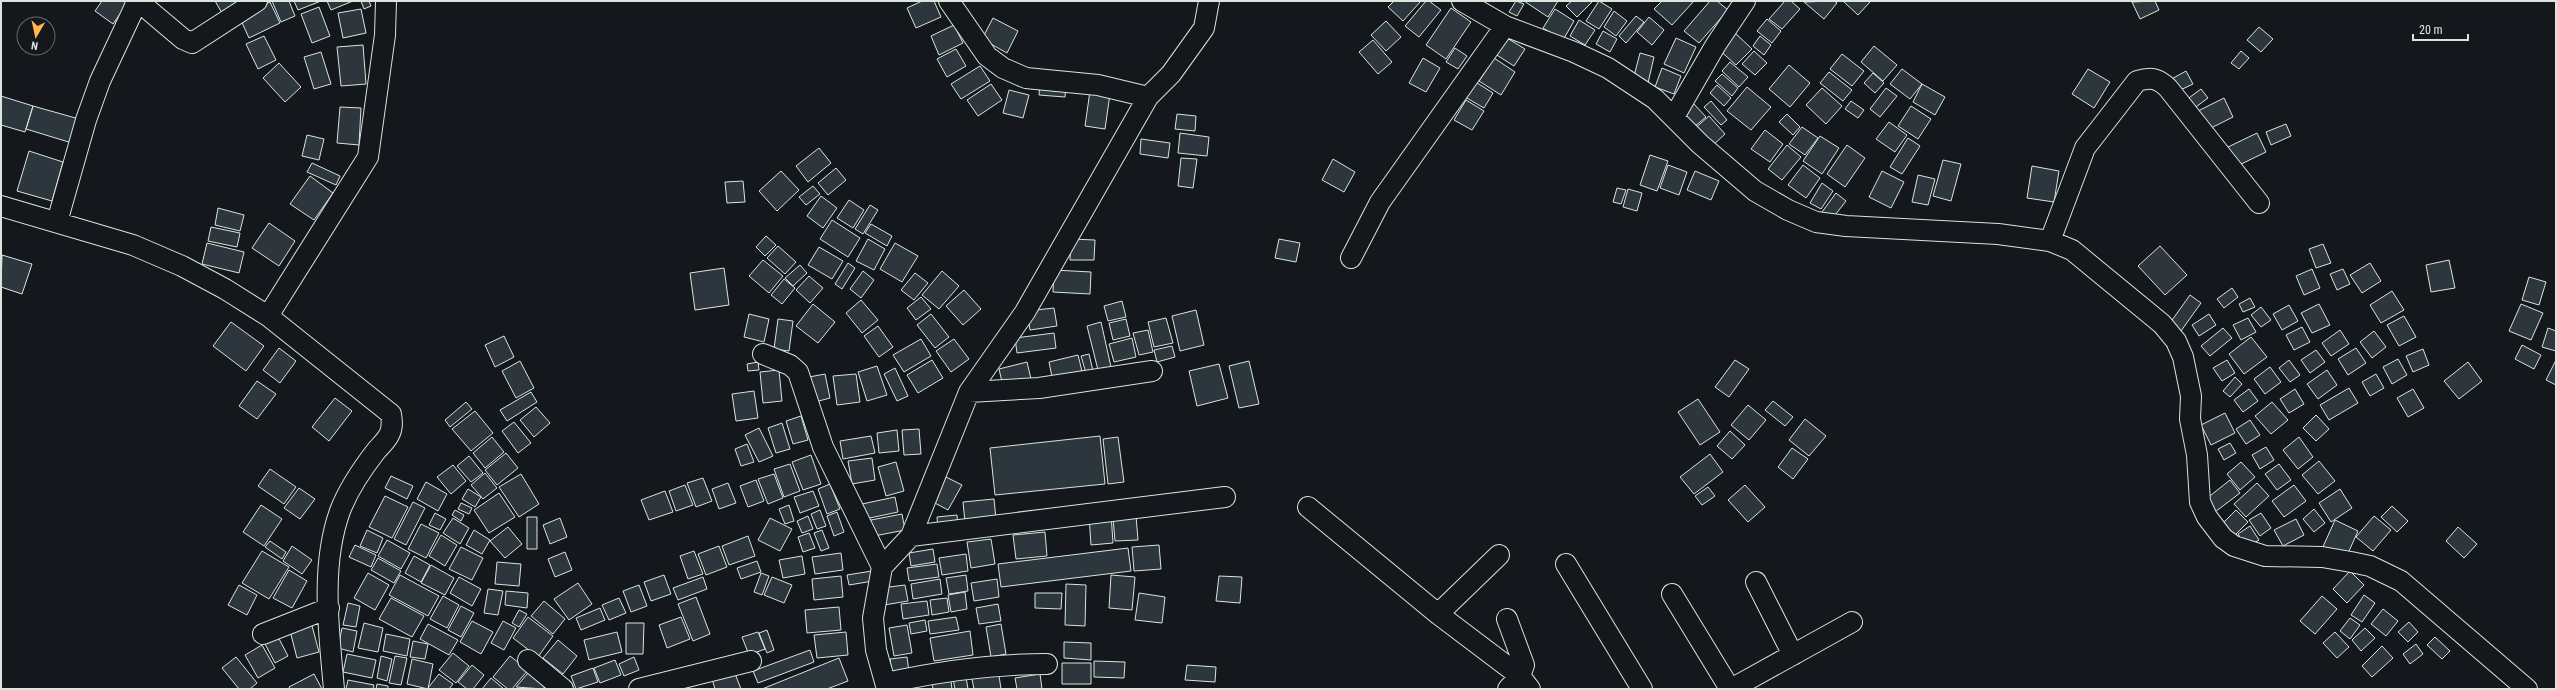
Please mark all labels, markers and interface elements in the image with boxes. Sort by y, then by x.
north arrow [16,16,56,56]
scale bar [2413,16,2468,42]
text: 20 m [2419,23,2443,37]
text: N [30,38,39,52]

